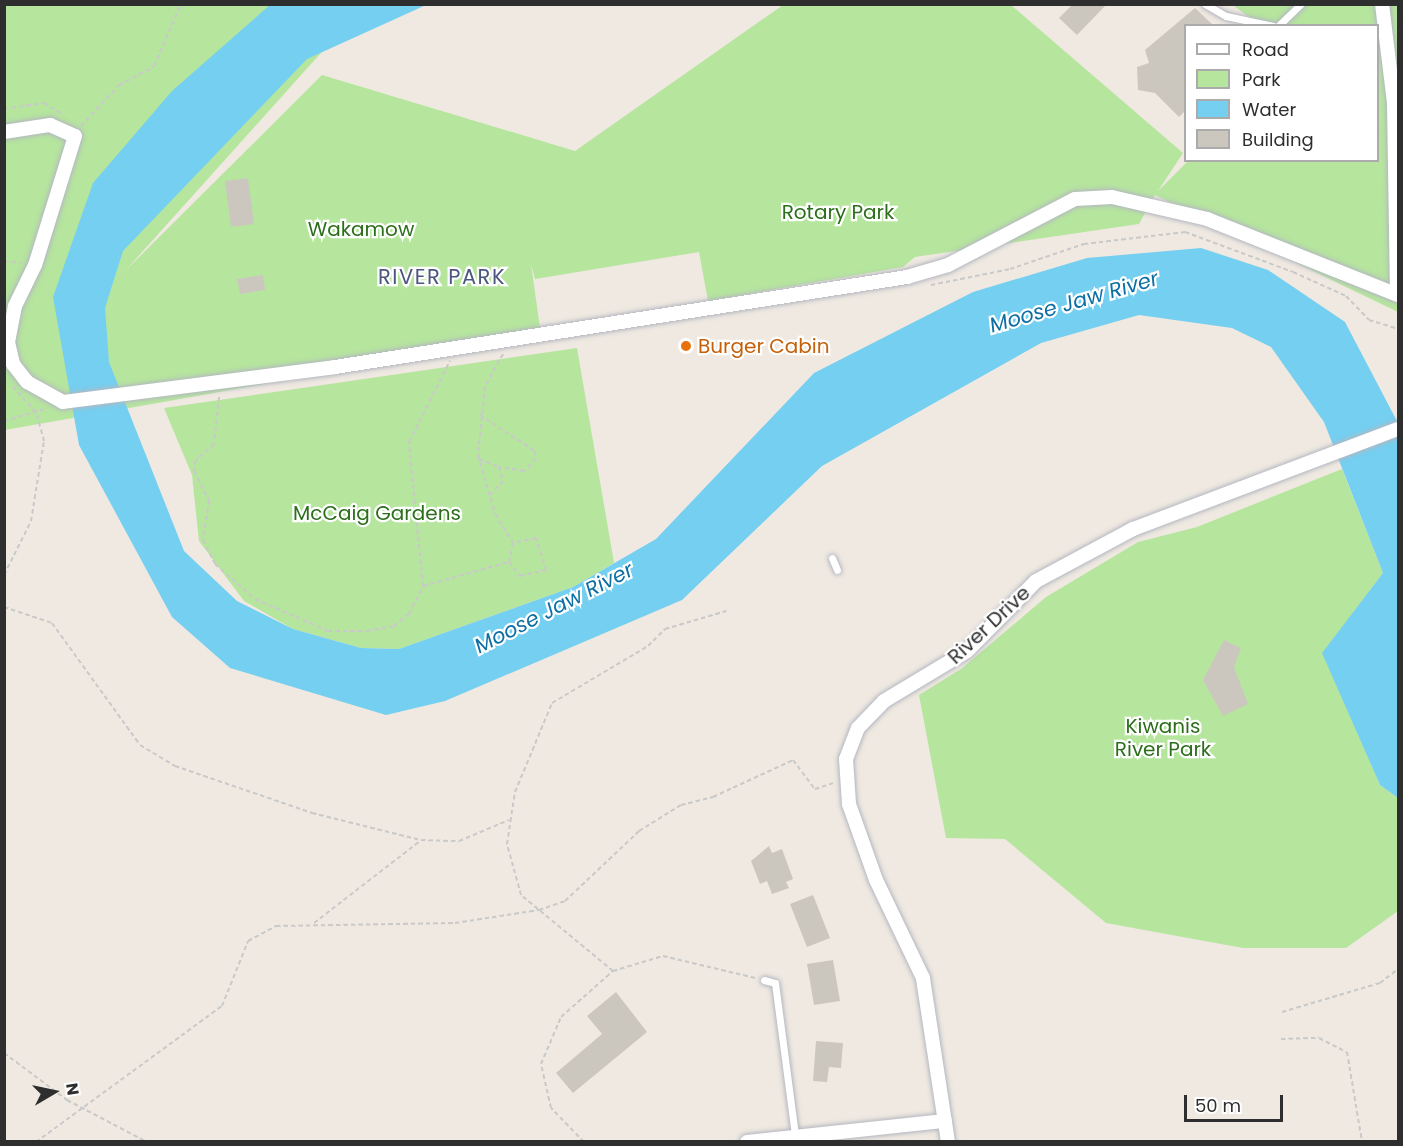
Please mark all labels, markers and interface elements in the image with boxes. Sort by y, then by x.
legend [1184,24,1379,162]
text: Road [1242,37,1289,62]
text: Park [1242,67,1281,92]
text: Water [1242,97,1296,122]
text: Building [1242,127,1314,152]
park label: Rotary Park [782,200,894,224]
park label: Wakamow [308,217,414,241]
district label: RIVER PARK [378,264,506,290]
water label: Moose Jaw River [987,266,1161,338]
place label: Burger Cabin [698,334,829,358]
marker: Burger Cabin [679,339,693,353]
park label: McCaig Gardens [293,501,461,525]
water label: Moose Jaw River [471,557,637,659]
street label: River Drive [943,581,1035,669]
park label: Kiwanis River Park [1115,714,1211,761]
north arrow [24,1062,84,1122]
text: N [60,1081,85,1097]
scale bar [1187,1083,1286,1121]
text: 50 m [1195,1093,1241,1118]

